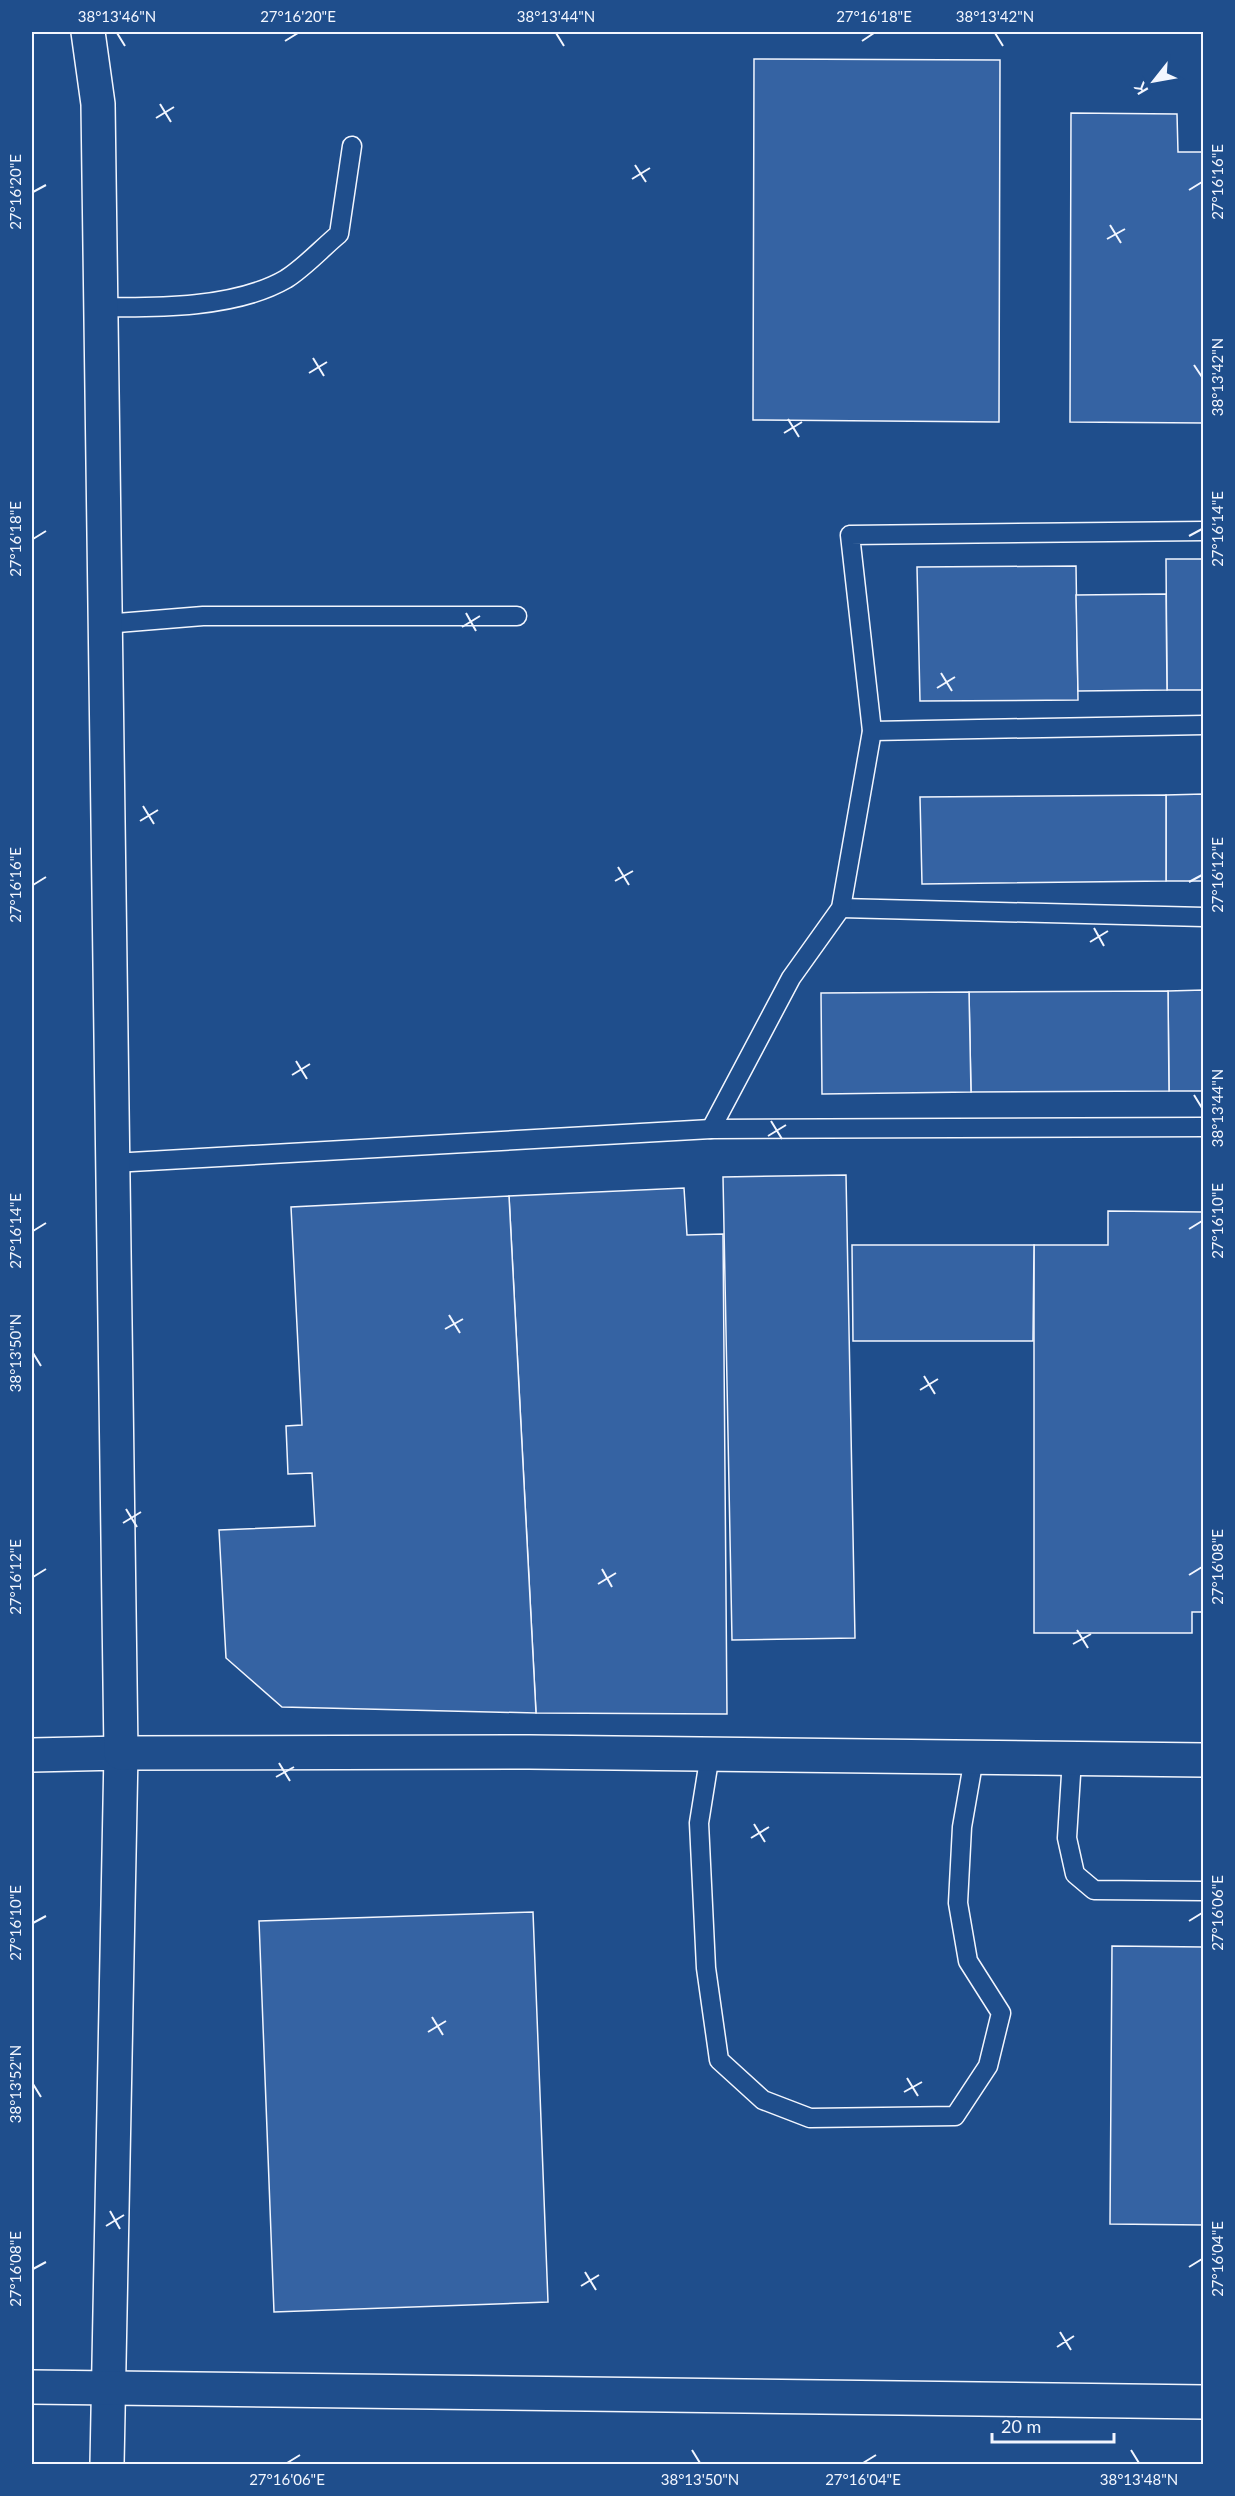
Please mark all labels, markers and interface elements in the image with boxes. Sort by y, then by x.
text: 38°13'46"N [78,7,156,25]
text: 27°16'20"E [260,7,336,25]
text: 38°13'44"N [517,7,595,25]
text: 27°16'18"E [836,7,912,25]
text: 38°13'42"N [956,7,1034,25]
north arrow [1124,51,1184,111]
text: K [1129,79,1152,99]
text: 27°16'16"E [1208,144,1226,220]
text: 27°16'20"E [6,154,24,230]
text: 38°13'42"N [1208,338,1226,416]
text: 27°16'14"E [1208,491,1226,567]
text: 27°16'18"E [6,501,24,577]
text: 27°16'12"E [1208,837,1226,913]
text: 27°16'16"E [6,847,24,923]
text: 38°13'44"N [1208,1069,1226,1147]
text: 27°16'10"E [1208,1183,1226,1259]
text: 27°16'14"E [6,1193,24,1269]
text: 38°13'50"N [6,1314,24,1392]
text: 27°16'08"E [1208,1529,1226,1605]
text: 27°16'12"E [6,1539,24,1615]
text: 27°16'06"E [1208,1875,1226,1951]
text: 27°16'10"E [6,1885,24,1961]
text: 38°13'52"N [6,2045,24,2123]
text: 27°16'04"E [1208,2221,1226,2297]
text: 27°16'08"E [6,2231,24,2307]
scale bar [992,2406,1114,2444]
text: 20 m [1001,2415,1041,2437]
text: 27°16'06"E [249,2470,325,2488]
text: 38°13'50"N [661,2470,739,2488]
text: 27°16'04"E [825,2470,901,2488]
text: 38°13'48"N [1100,2470,1178,2488]

